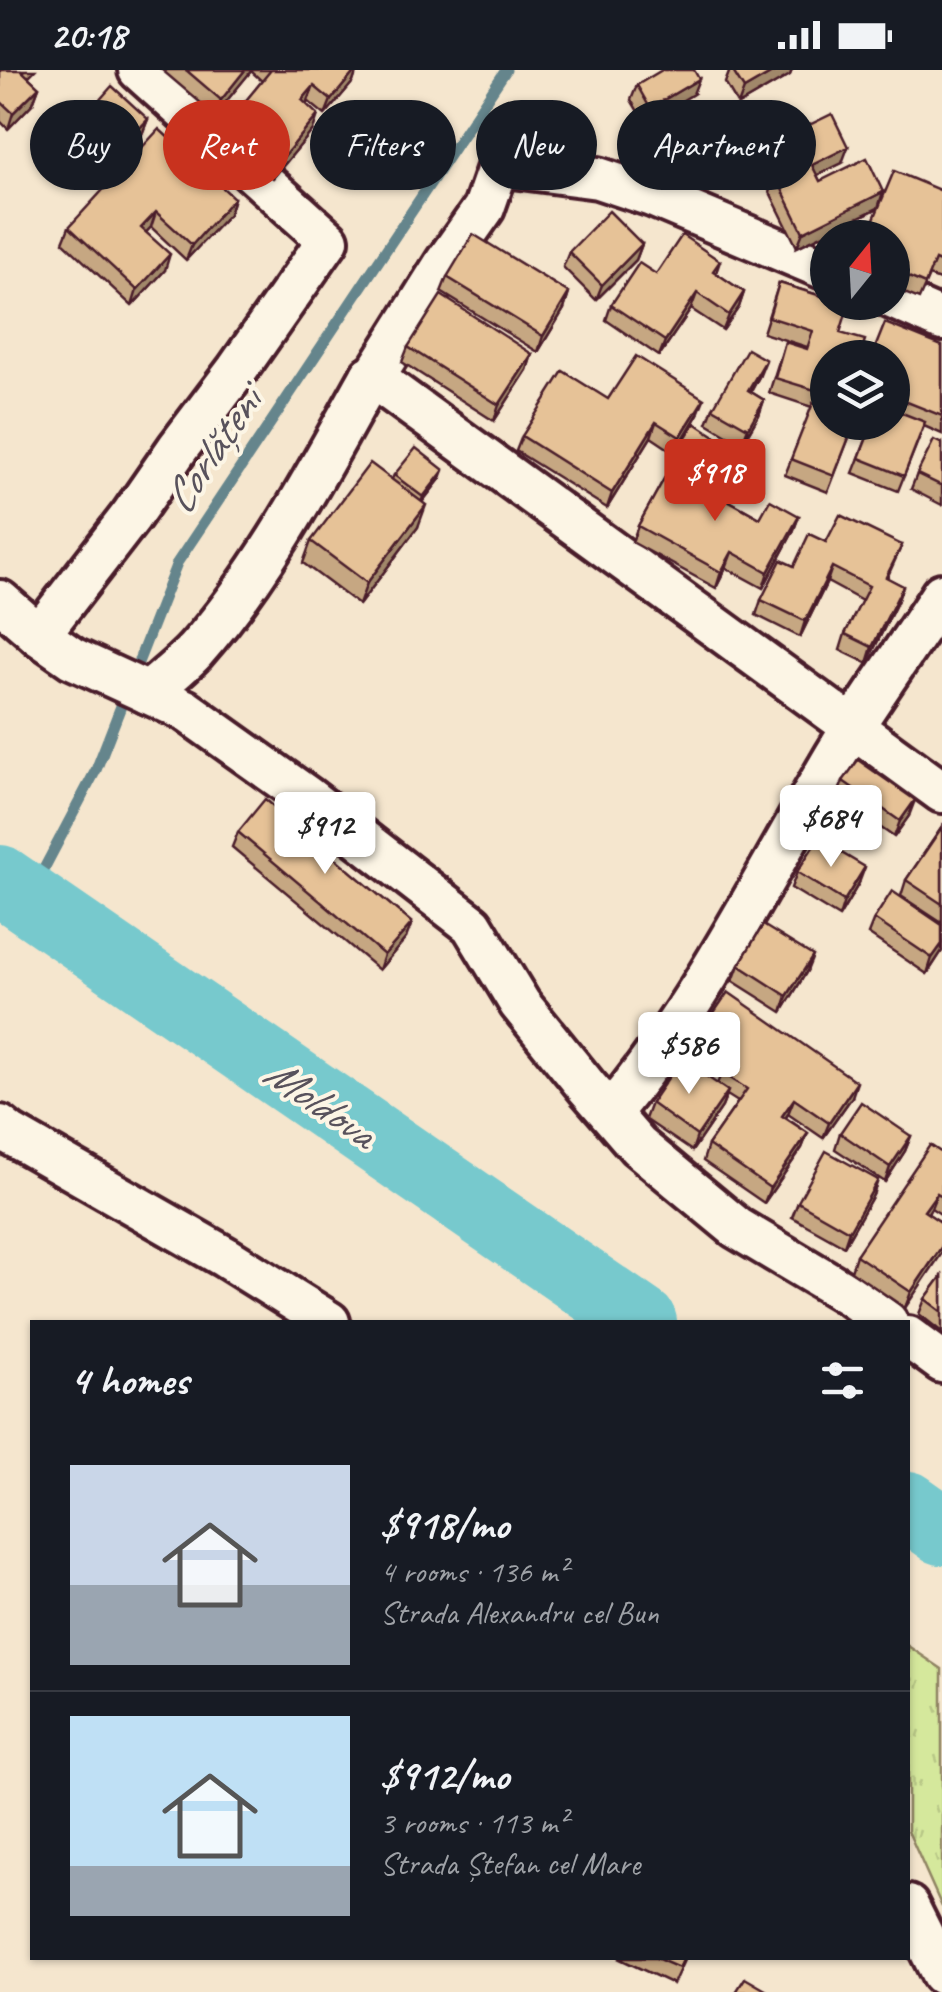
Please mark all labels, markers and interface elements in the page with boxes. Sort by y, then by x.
text: 20:18 [50,12,126,59]
chip: Buy [30,100,143,190]
chip: Rent [163,100,290,190]
chip: Filters [310,100,456,190]
chip: New [476,100,597,190]
chip: Apartment [617,100,816,190]
north arrow [810,220,910,320]
map controls [810,220,910,440]
button: layers [810,340,910,440]
water label: Corlățeni [150,369,281,524]
pin: $918 [656,439,774,524]
text: $918 [686,451,744,492]
pin: $684 [772,785,890,870]
pin: $912 [266,792,384,877]
text: $684 [802,797,860,838]
text: $912 [296,804,354,845]
pin: $586 [630,1012,748,1097]
text: $586 [660,1024,718,1065]
water label: Moldova [253,1044,391,1163]
icon: filters [815,1353,870,1408]
text: 4 homes [70,1354,189,1407]
text: $918/mo [380,1498,509,1551]
icon: home [150,1505,270,1625]
text: 4 rooms · 136 m² [380,1551,567,1592]
text: Strada Alexandru cel Bun [380,1592,659,1633]
text: $912/mo [380,1749,509,1802]
icon: home [150,1756,270,1876]
text: 3 rooms · 113 m² [380,1802,567,1843]
text: Strada Ștefan cel Mare [380,1843,640,1884]

